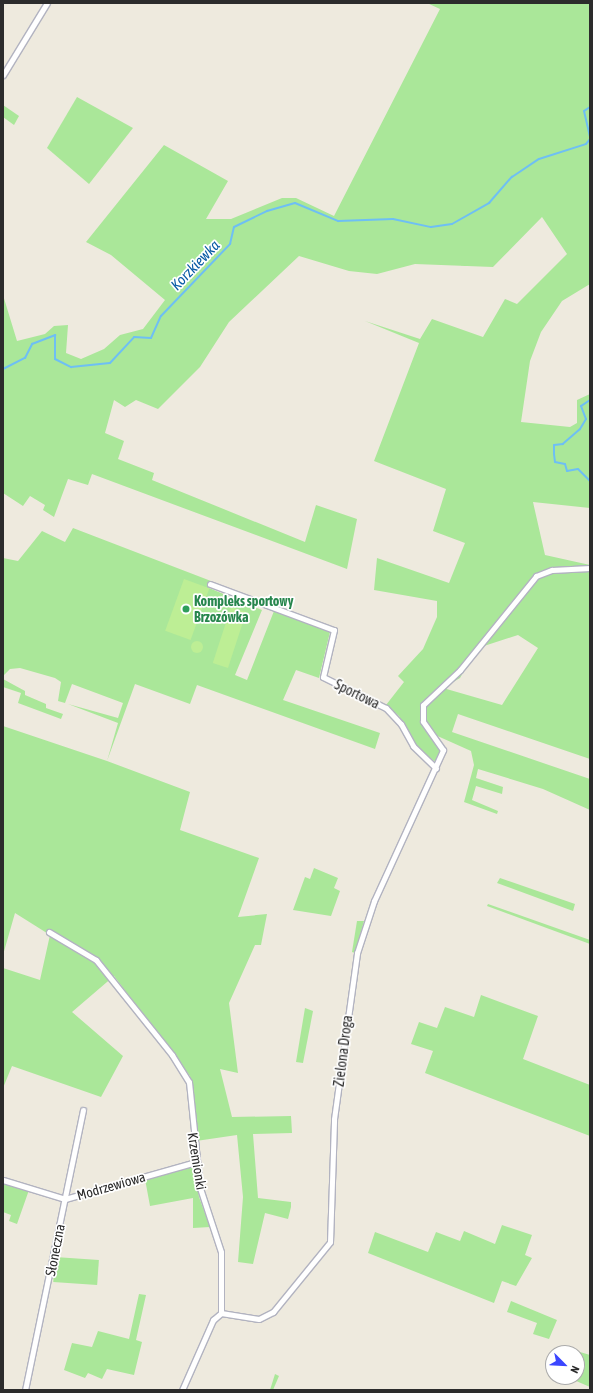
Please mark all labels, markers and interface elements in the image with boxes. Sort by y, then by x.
water label: Korzkiewka [167,236,223,294]
place label: Kompleks sportowy Brzozówka [194,593,293,626]
marker: Kompleks sportowy Brzozówka [181,604,191,614]
street label: Sportowa [332,676,382,712]
street label: Zielona Droga [330,1014,356,1088]
street label: Krzemionki [184,1131,210,1191]
street label: Modrzewiowa [75,1168,147,1204]
street label: Słoneczna [42,1223,68,1277]
north arrow [545,1345,585,1385]
text: N [568,1364,582,1375]

